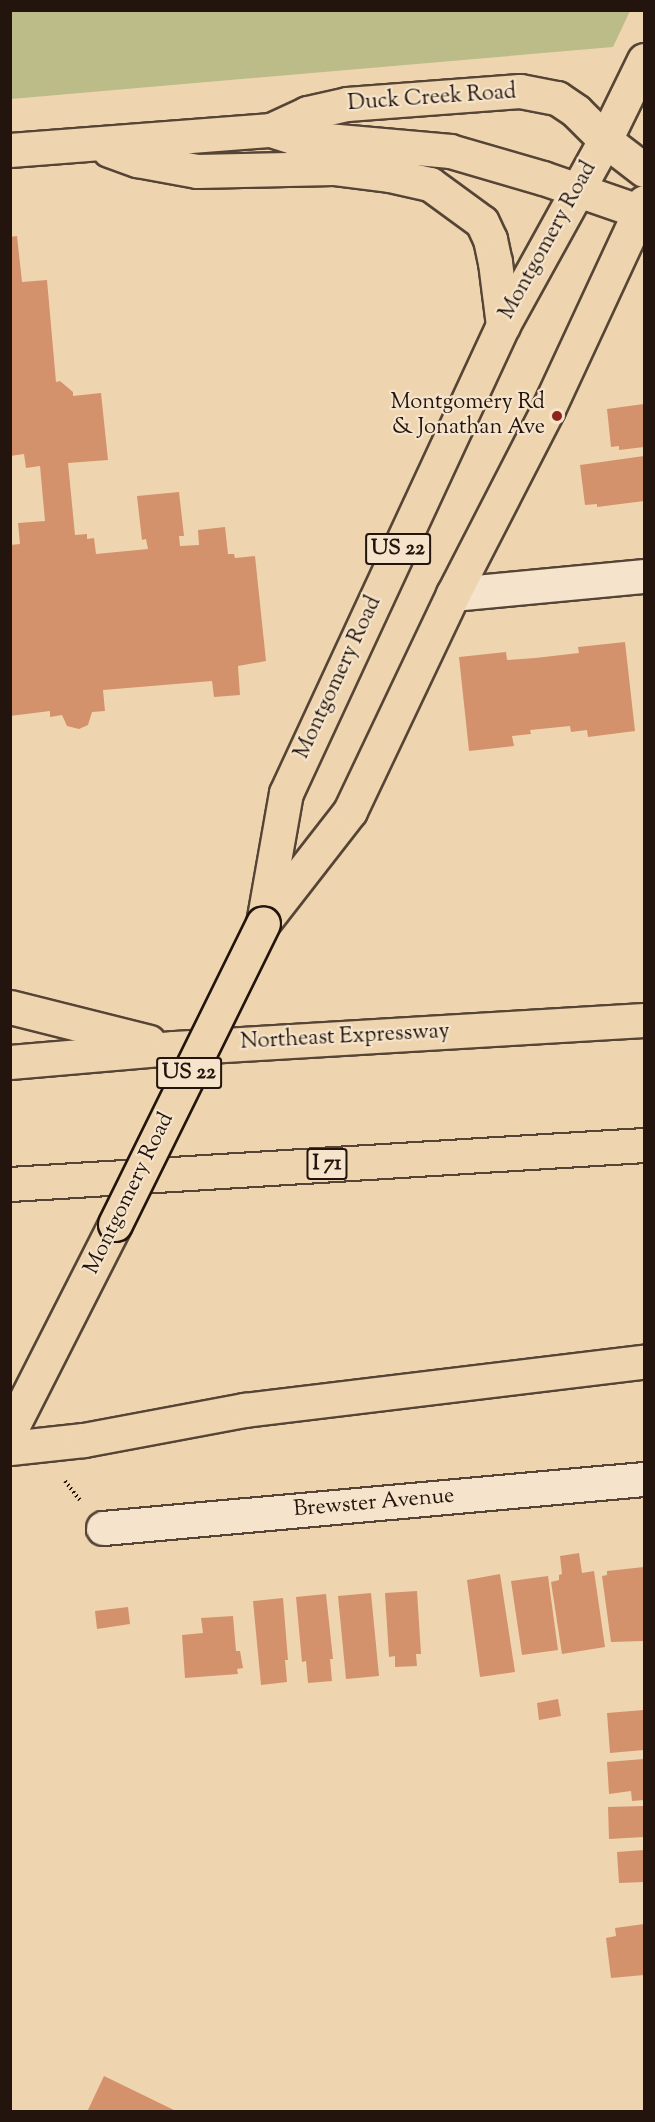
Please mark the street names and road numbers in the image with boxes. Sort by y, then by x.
street label: Duck Creek Road [347,80,517,118]
street label: Montgomery Road [495,157,603,325]
road number: US 22 [365,531,431,567]
street label: Montgomery Road [290,592,388,764]
street label: Northeast Expressway [240,1019,450,1057]
road number: US 22 [156,1055,222,1091]
street label: Montgomery Road [79,1109,181,1279]
road number: I 71 [306,1146,348,1182]
street label: Brewster Avenue [292,1484,456,1524]

